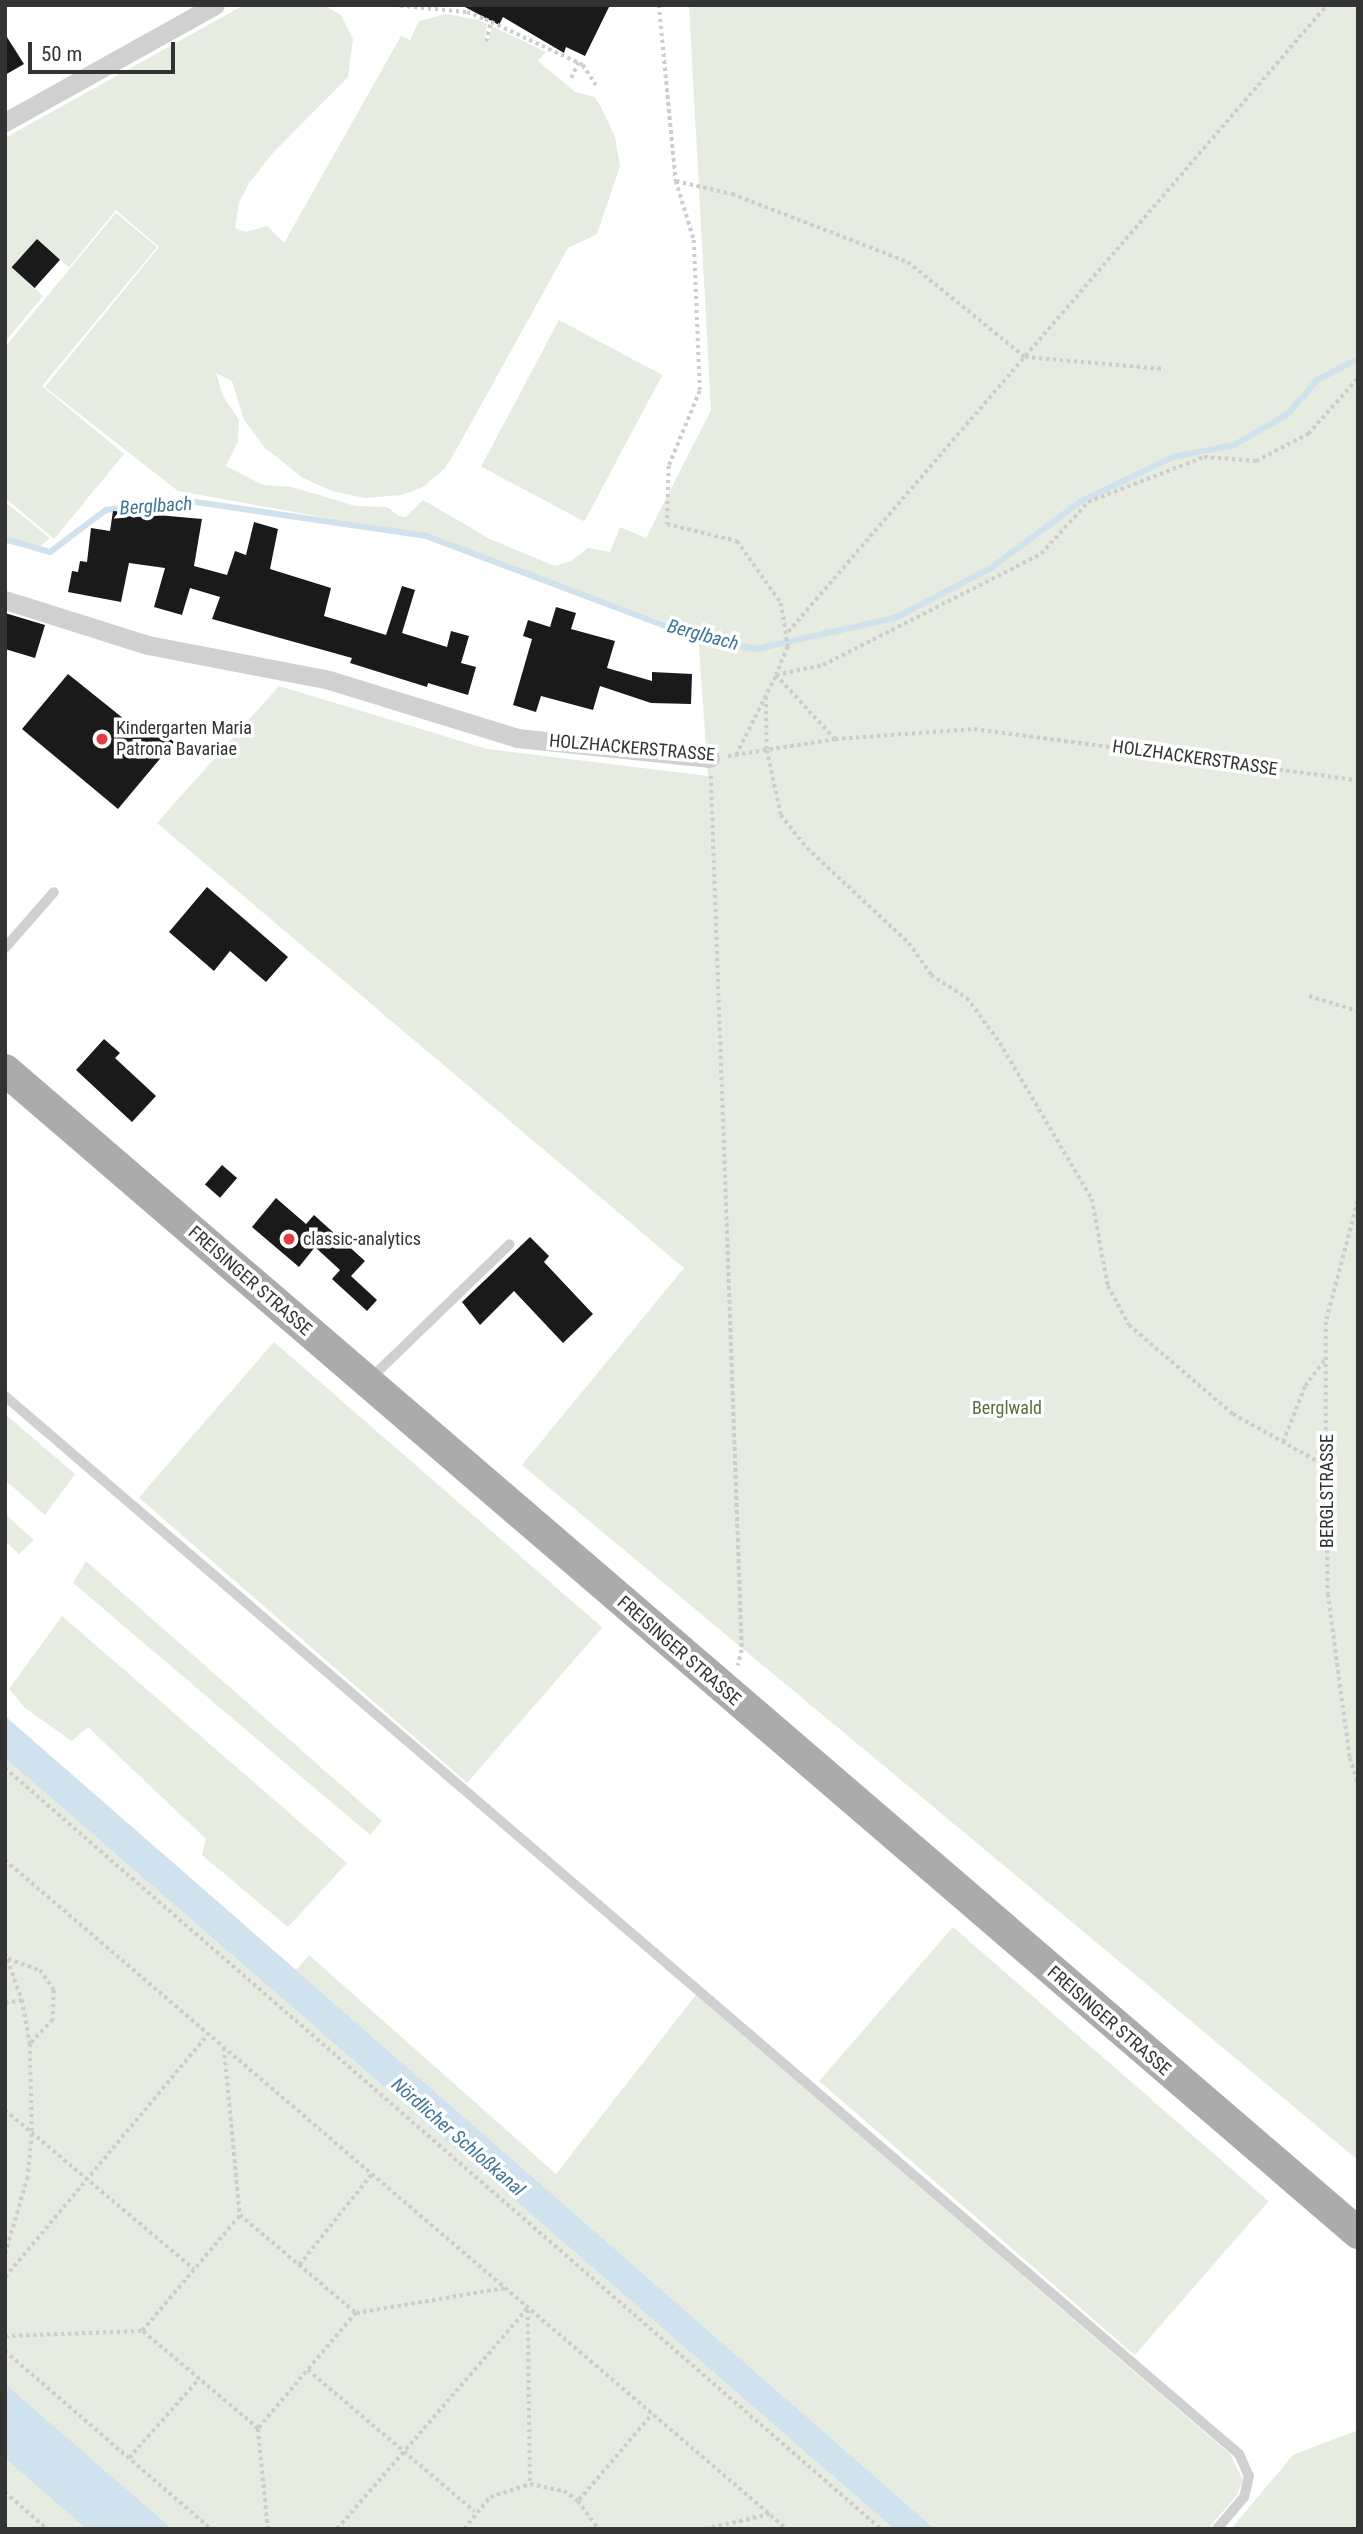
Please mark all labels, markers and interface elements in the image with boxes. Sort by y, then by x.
scale bar [32,28,178,72]
text: 50 m [41,42,82,66]
water label: Berglbach [119,492,193,520]
water label: Berglbach [665,615,741,655]
place label: Kindergarten Maria Patrona Bavariae [116,718,252,760]
street label: HOLZHACKERSTRASSE [548,730,716,766]
marker: Kindergarten Maria Patrona Bavariae [94,731,110,747]
street label: HOLZHACKERSTRASSE [1111,736,1279,780]
street label: FREISINGER STRASSE [184,1222,316,1340]
place label: classic-analytics [303,1228,421,1250]
marker: classic-analytics [281,1231,297,1247]
park label: Berglwald [972,1397,1042,1419]
street label: BERGLSTRASSE [1316,1434,1338,1548]
street label: FREISINGER STRASSE [613,1592,745,1710]
street label: FREISINGER STRASSE [1043,1962,1175,2080]
water label: Nördlicher Schloßkanal [387,2073,529,2201]

